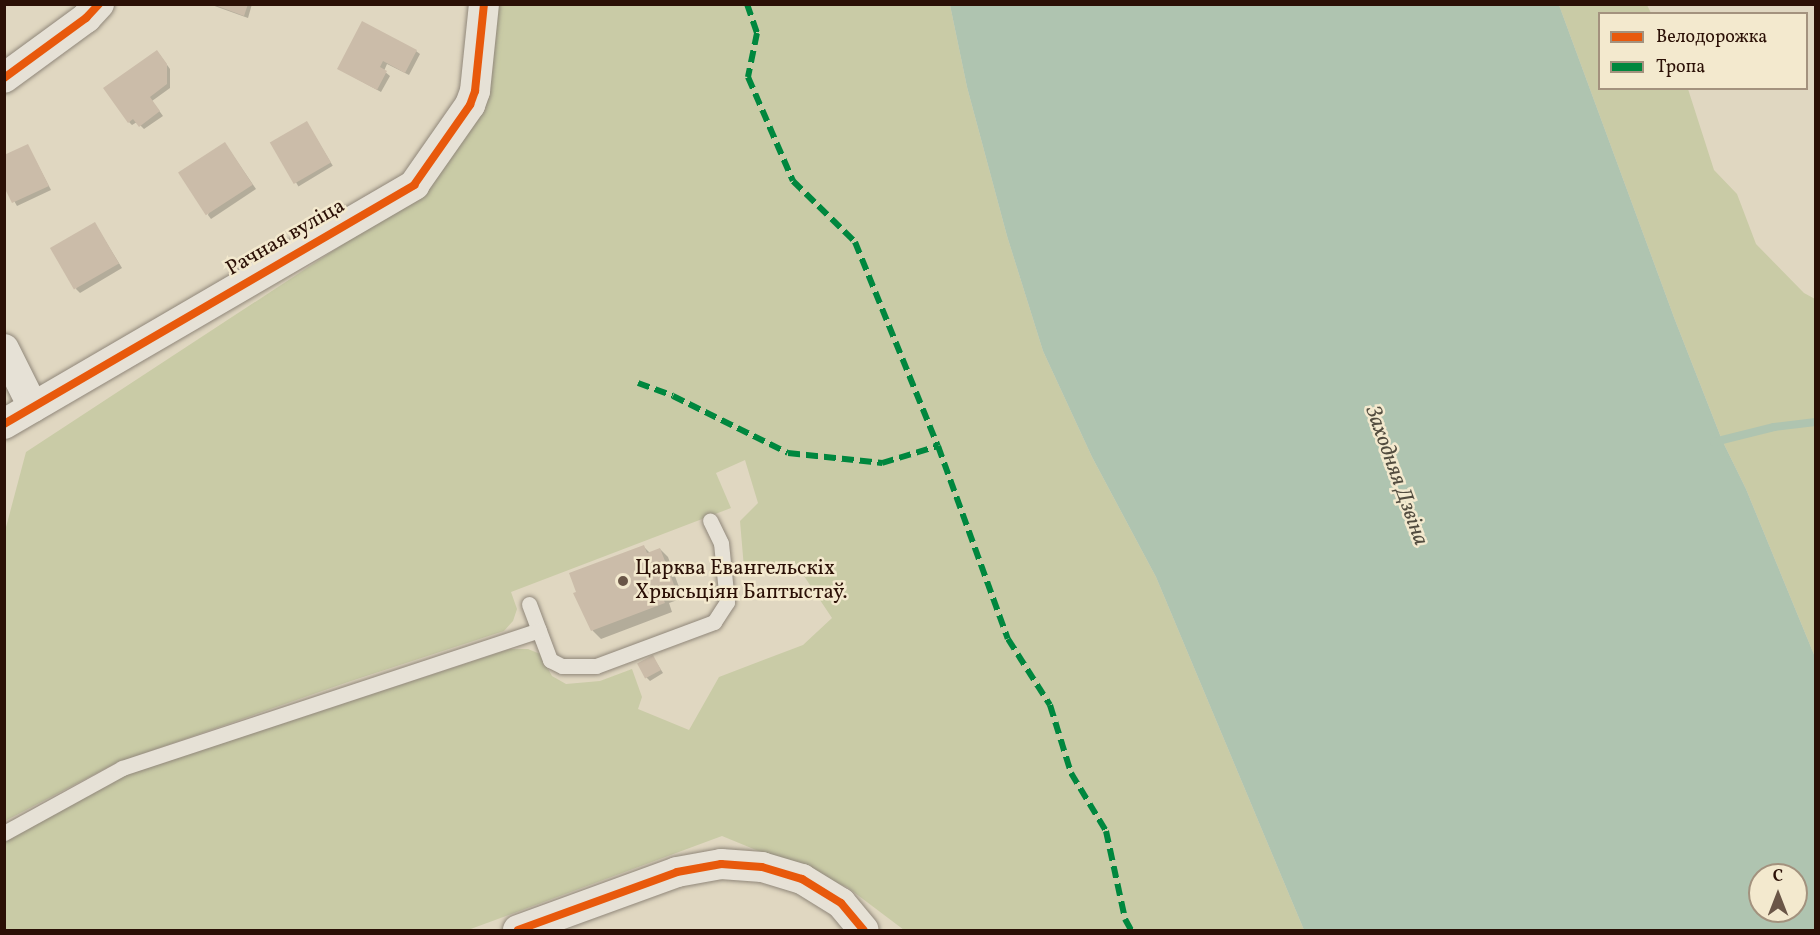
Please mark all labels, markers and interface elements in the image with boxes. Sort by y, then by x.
legend [1598,12,1808,90]
text: Велодорожка [1656,25,1767,50]
text: Тропа [1656,55,1705,80]
street label: Рачная вуліца [222,194,350,282]
water label: Заходняя Дзвіна [1359,403,1433,549]
place label: Царква Евангельскіх Хрысьціян Баптыстаў. [635,556,847,606]
marker: Царква Евангельскіх Хрысьціян Баптыстаў. [616,574,630,588]
north arrow [1748,863,1808,923]
text: С [1773,866,1783,888]

